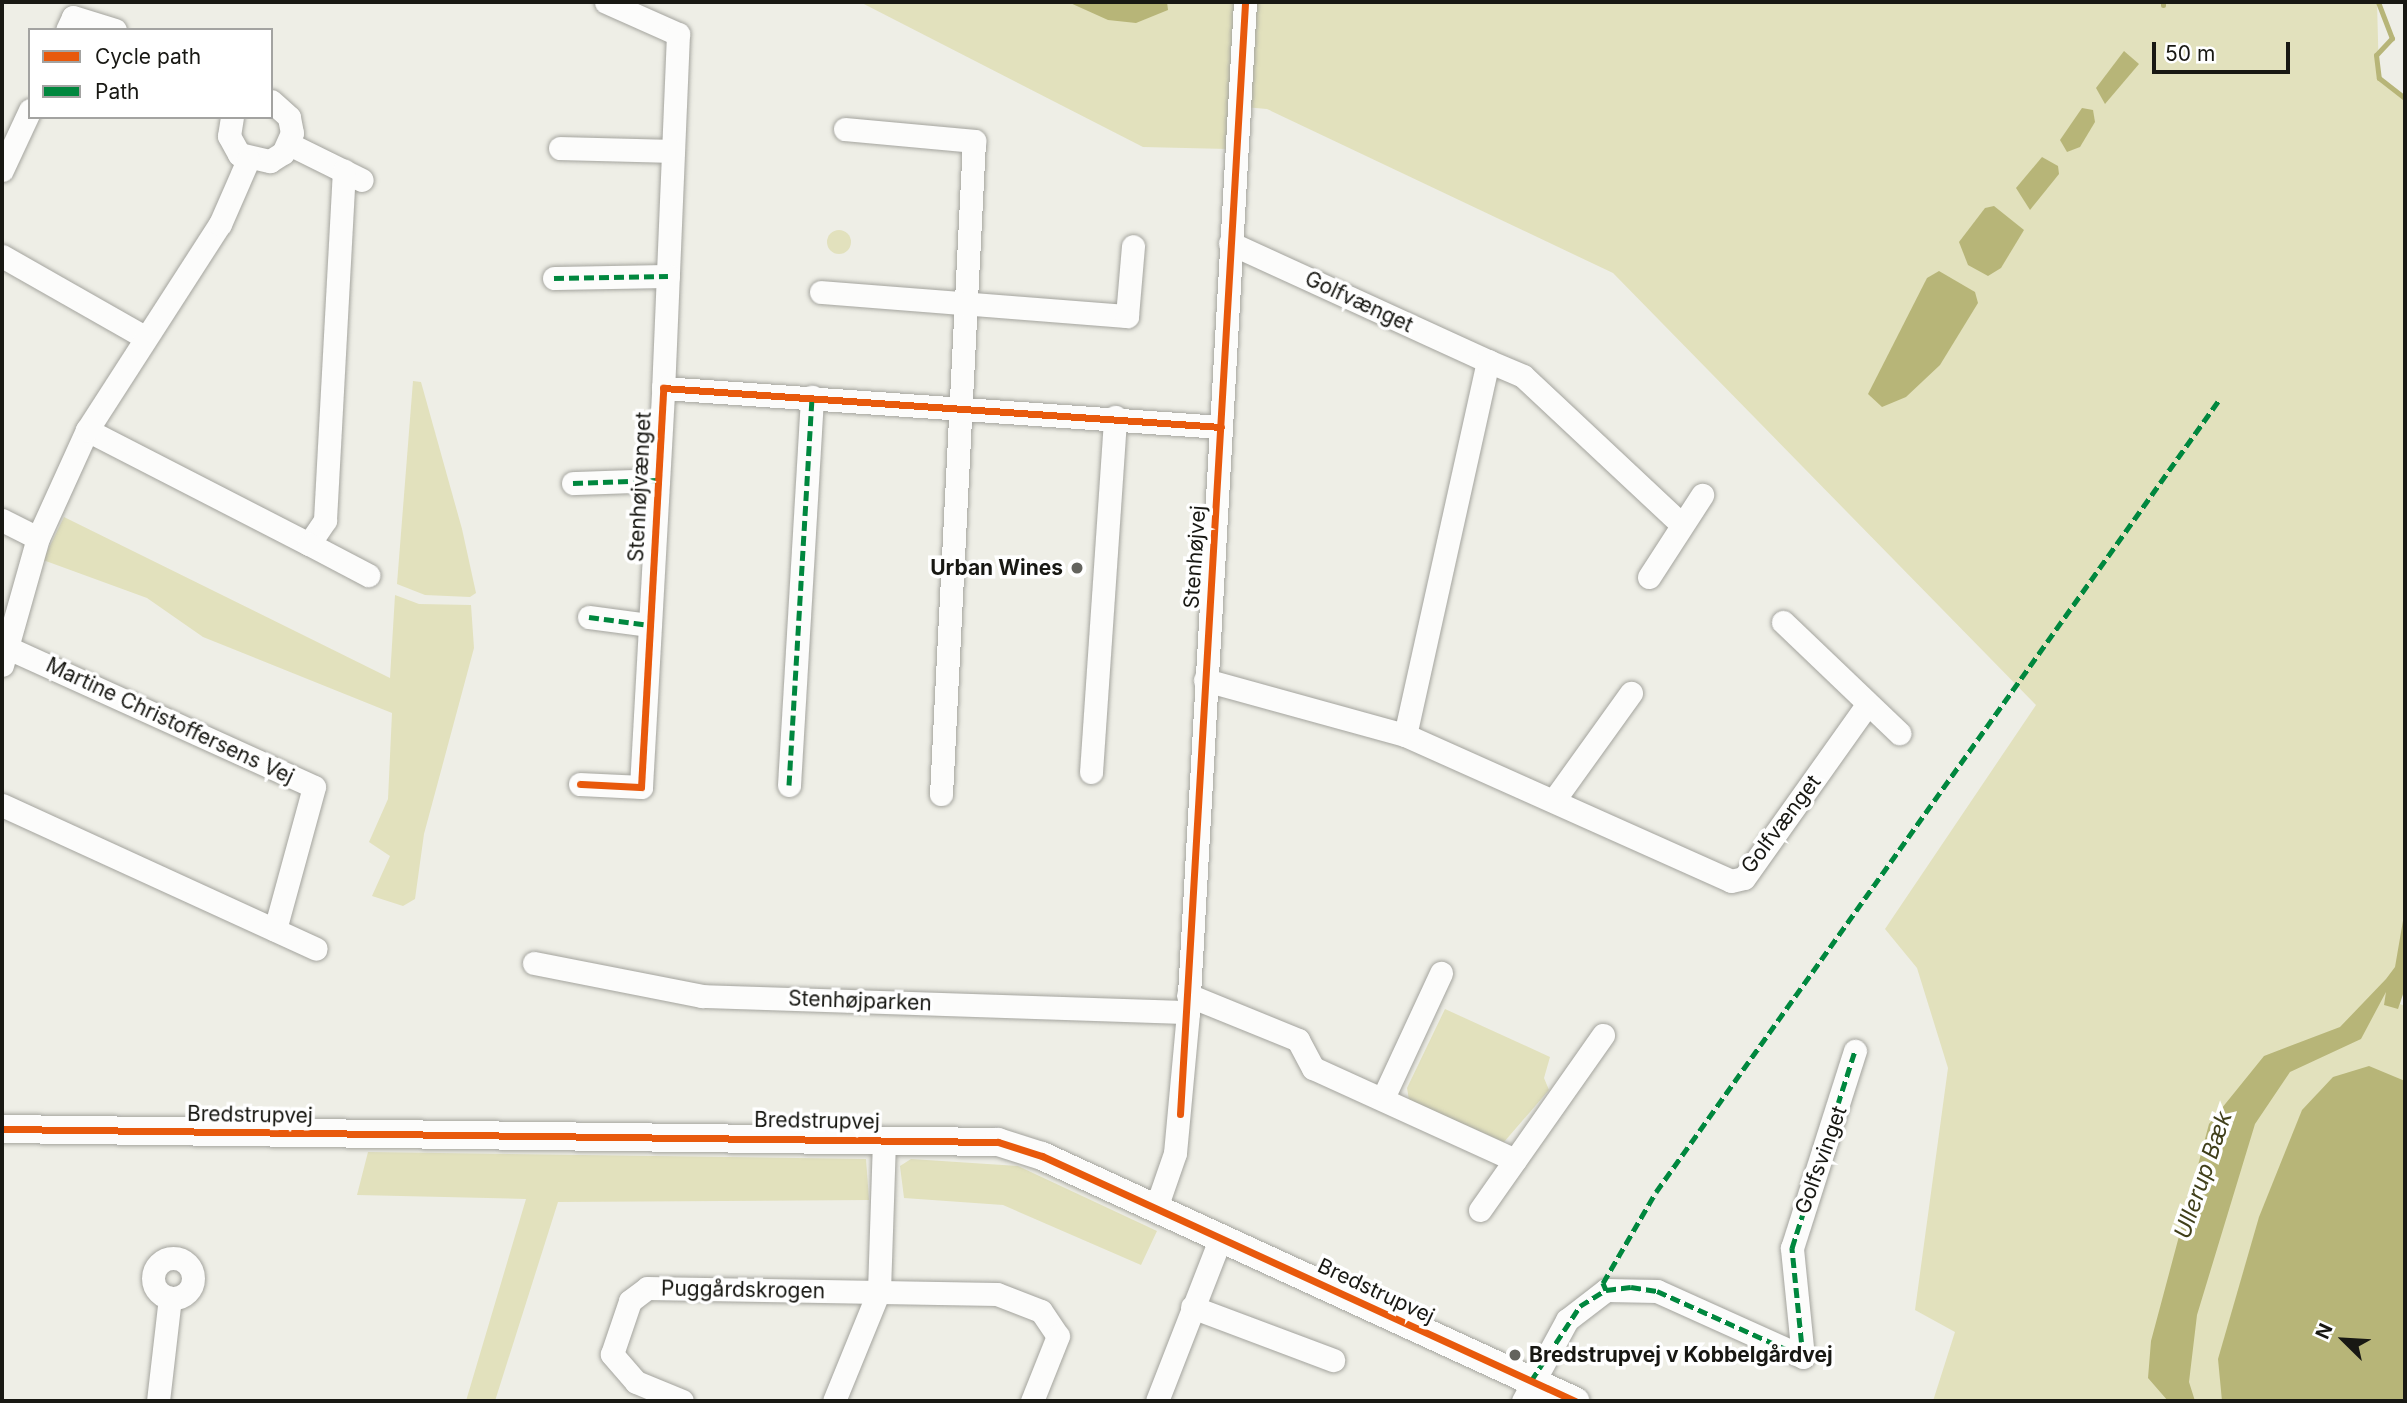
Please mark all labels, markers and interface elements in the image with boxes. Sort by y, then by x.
legend [28,28,273,119]
scale bar [2155,28,2293,72]
text: 50 m [2165,41,2215,66]
text: Cycle path [95,44,201,69]
text: Path [95,79,140,104]
street label: Golfvænget [1301,266,1417,338]
street label: Stenhøjvænget [623,411,657,563]
street label: Stenhøjvej [1179,504,1211,610]
place label: Urban Wines [930,555,1063,581]
marker: Urban Wines [1069,560,1085,576]
street label: Martine Christoffersens Vej [42,652,298,790]
street label: Golfvænget [1736,770,1826,878]
street label: Stenhøjparken [788,986,932,1016]
street label: Bredstrupvej [187,1101,313,1129]
street label: Golfsvinget [1790,1103,1852,1217]
street label: Bredstrupvej [754,1107,880,1135]
water label: Ullerup Bæk [2168,1108,2238,1242]
street label: Bredstrupvej [1314,1253,1438,1329]
street label: Puggårdskrogen [661,1276,825,1304]
north arrow [2309,1305,2379,1375]
text: N [2311,1320,2338,1343]
place label: Bredstrupvej v Kobbelgårdvej [1529,1342,1833,1368]
marker: Bredstrupvej v Kobbelgårdvej [1507,1347,1523,1363]

